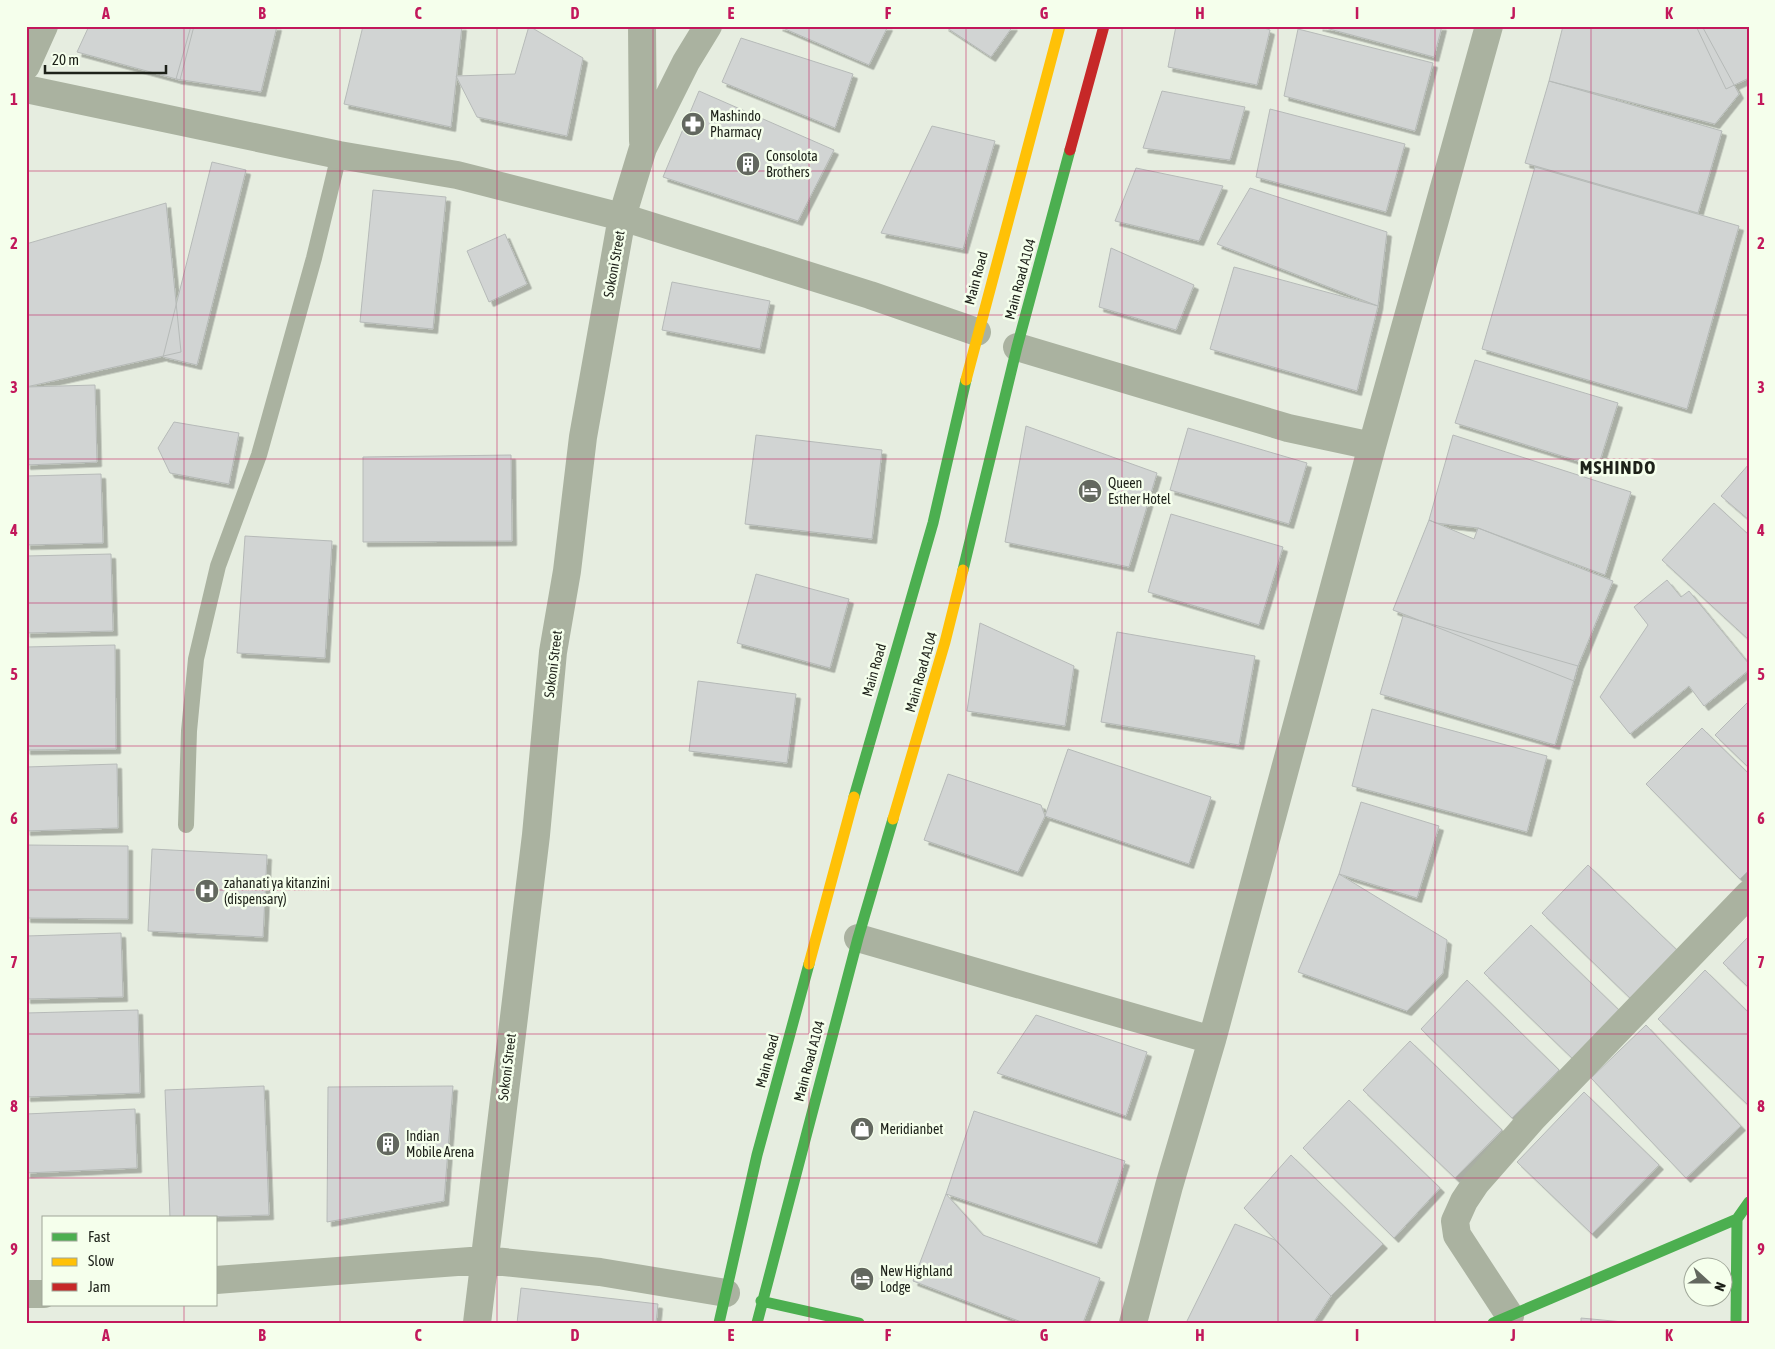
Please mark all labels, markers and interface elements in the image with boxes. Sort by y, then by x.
text: A [101,4,110,22]
text: B [258,4,266,22]
text: C [414,4,422,22]
text: D [571,4,580,22]
text: E [728,4,735,22]
text: F [885,4,892,22]
text: G [1040,4,1049,22]
text: H [1195,4,1205,22]
text: I [1355,4,1359,22]
text: J [1509,4,1516,22]
text: K [1665,4,1673,22]
scale bar [45,42,166,74]
text: 20 m [52,51,79,68]
text: 1 [10,90,18,108]
text: 1 [1757,90,1765,108]
place label: Mashindo Pharmacy [710,108,762,140]
pharmacy icon: Mashindo Pharmacy [680,111,706,137]
place label: Consolota Brothers [766,148,818,180]
building icon: Consolota Brothers [735,151,761,177]
street label: Sokoni Street [600,229,628,299]
text: 2 [10,234,18,252]
text: 2 [1757,234,1765,252]
street label: Main Road A104 [1002,236,1039,321]
street label: Main Road [961,250,991,306]
text: 3 [10,378,18,396]
text: 3 [1757,378,1765,396]
district label: MSHINDO [1580,456,1656,478]
place label: Queen Esther Hotel [1108,475,1171,507]
hotel icon: Queen Esther Hotel [1077,478,1103,504]
text: 4 [9,521,18,539]
text: 4 [1756,521,1765,539]
street label: Sokoni Street [541,629,565,699]
street label: Main Road A104 [902,629,940,714]
street label: Main Road [859,642,889,698]
text: 5 [10,665,18,683]
text: 5 [1757,665,1765,683]
text: 6 [10,809,18,827]
text: 6 [1757,809,1765,827]
place label: zahanati ya kitanzini (dispensary) [224,875,330,907]
hospital icon: zahanati ya kitanzini (dispensary) [194,878,220,904]
text: 7 [10,953,18,971]
text: 7 [1757,953,1765,971]
street label: Main Road A104 [791,1018,828,1103]
street label: Sokoni Street [495,1032,519,1102]
street label: Main Road [752,1033,782,1089]
text: 8 [10,1097,18,1115]
text: 8 [1757,1097,1765,1115]
shop icon: Meridianbet [849,1116,875,1142]
place label: Meridianbet [880,1121,943,1137]
place label: Indian Mobile Arena [406,1128,474,1160]
building icon: Indian Mobile Arena [375,1131,401,1157]
legend [42,1216,218,1306]
text: Fast [88,1228,110,1245]
text: 9 [10,1240,18,1258]
text: 9 [1757,1240,1765,1258]
text: Slow [88,1252,114,1269]
north arrow [1682,1256,1732,1306]
place label: New Highland Lodge [880,1263,953,1295]
hotel icon: New Highland Lodge [849,1266,875,1292]
text: Jam [88,1278,111,1295]
text: N [1711,1280,1729,1293]
text: A [101,1326,110,1344]
text: B [258,1326,266,1344]
text: C [414,1326,422,1344]
text: D [571,1326,580,1344]
text: E [728,1326,735,1344]
text: F [885,1326,892,1344]
text: G [1040,1326,1049,1344]
text: H [1195,1326,1205,1344]
text: I [1355,1326,1359,1344]
text: J [1509,1326,1516,1344]
text: K [1665,1326,1673,1344]

